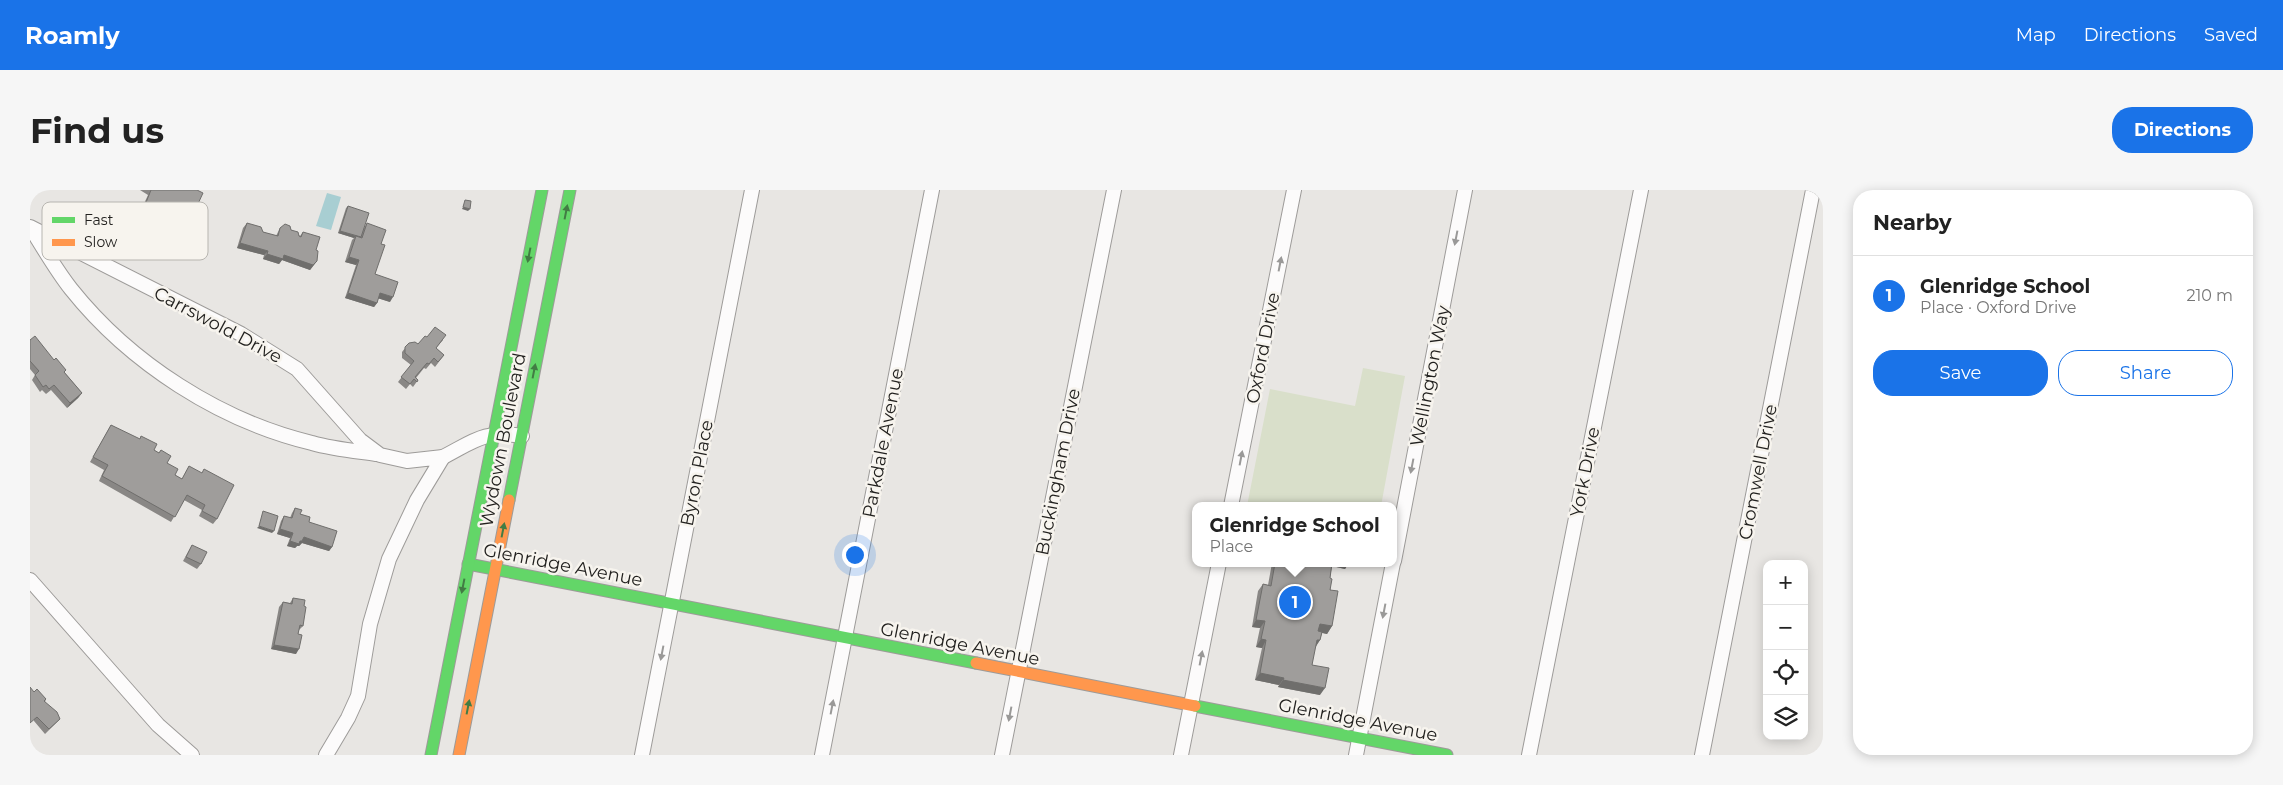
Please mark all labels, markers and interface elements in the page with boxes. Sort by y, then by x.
text: Roamly [25,21,120,50]
text: Map [2016,24,2056,46]
text: Directions [2084,24,2176,46]
text: Saved [2204,24,2258,46]
button: Directions [2112,107,2253,153]
text: Find us [30,109,164,152]
legend [42,202,208,260]
one-way arrow [562,204,570,219]
text: Nearby [1873,210,1952,235]
text: Fast [84,211,114,229]
one-way arrow [1452,230,1460,245]
text: Slow [84,233,118,251]
one-way arrow [525,247,533,263]
one-way arrow [1276,256,1284,272]
text: Glenridge School [1920,275,2090,298]
street label: Carrswold Drive [150,282,286,368]
text: 1 [1886,286,1892,305]
text: 210 m [2186,286,2233,305]
street label: Oxford Drive [1241,290,1285,405]
text: Place · Oxford Drive [1920,298,2076,317]
street label: Wellington Way [1406,303,1454,448]
button: Save [1873,350,2048,396]
button: Share [2058,350,2233,396]
street label: Wydown Boulevard [475,351,531,529]
one-way arrow [531,363,539,379]
street label: Parkdale Avenue [858,366,908,520]
street label: Buckingham Drive [1031,387,1085,557]
street label: Cromwell Drive [1734,402,1782,542]
street label: Byron Place [676,418,718,528]
street label: York Drive [1565,425,1605,519]
one-way arrow [1237,450,1245,466]
one-way arrow [1408,459,1416,474]
popup [1192,502,1397,567]
text: Glenridge School [1209,514,1380,537]
one-way arrow [499,522,507,538]
text: Place [1209,537,1253,556]
street label: Glenridge Avenue [481,539,645,591]
your location [842,542,868,568]
map controls [1763,560,1808,740]
button: + [1763,560,1808,605]
one-way arrow [459,578,467,594]
pin: 1 [1279,583,1311,621]
one-way arrow [1380,604,1388,619]
button: − [1763,605,1808,650]
street label: Glenridge Avenue [878,618,1042,670]
one-way arrow [658,645,666,661]
one-way arrow [1197,649,1205,665]
button: locate [1763,650,1808,695]
street label: Glenridge Avenue [1276,694,1440,746]
button: layers [1763,695,1808,740]
one-way arrow [465,699,473,715]
one-way arrow [828,699,836,715]
one-way arrow [1006,706,1014,722]

